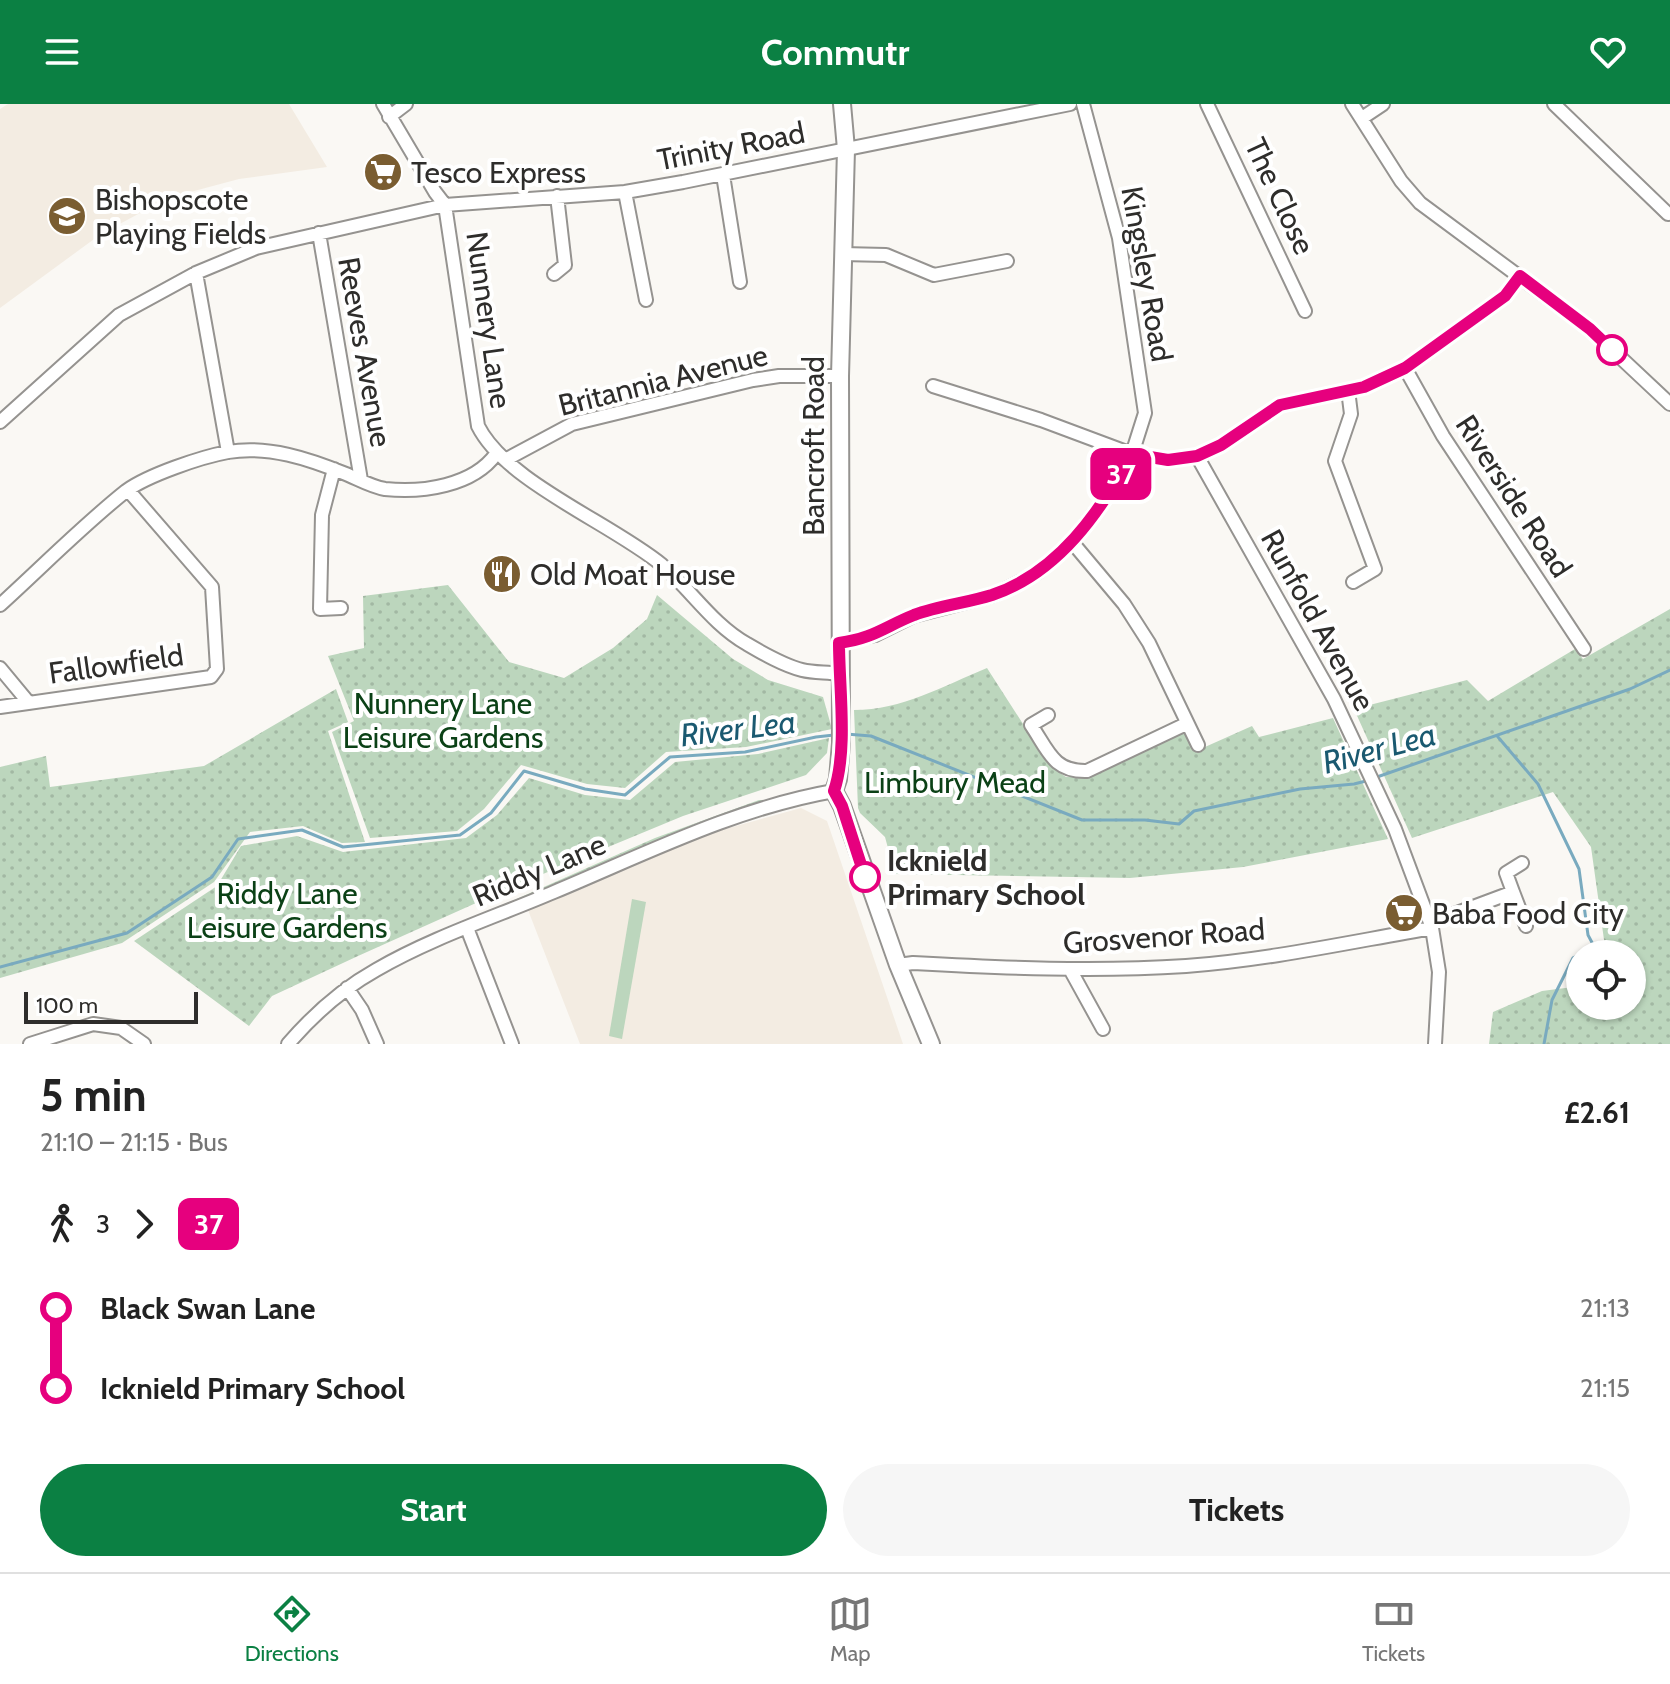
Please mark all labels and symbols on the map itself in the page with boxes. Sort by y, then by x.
street label: Trinity Road [654,114,808,178]
street label: The Close [1237,132,1323,260]
supermarket icon: Tesco Express [362,151,404,193]
place label: Tesco Express [411,154,586,191]
place label: Bishopscote Playing Fields [95,181,266,252]
street label: Kingsley Road [1113,183,1181,365]
school or university icon: Bishopscote Playing Fields [46,195,88,237]
street label: Nunnery Lane [458,229,520,411]
street label: Reeves Avenue [330,254,400,450]
unlabelled marker [1597,335,1627,365]
street label: Britannia Avenue [555,336,771,424]
street label: Bancroft Road [795,356,832,536]
street label: Riverside Road [1448,408,1580,584]
line badge: 37 [1085,448,1157,500]
street label: Runfold Avenue [1253,523,1383,717]
restaurant icon: Old Moat House [481,553,523,595]
place label: Old Moat House [530,556,735,593]
street label: Fallowfield [46,636,186,692]
park label: Nunnery Lane Leisure Gardens [343,685,543,756]
water label: River Lea [678,702,798,754]
water label: River Lea [1318,714,1440,782]
park label: Limbury Mead [864,764,1046,801]
street label: Riddy Lane [467,825,611,915]
place label: Icknield Primary School [887,842,1085,913]
marker: Icknield Primary School [850,862,880,892]
park label: Riddy Lane Leisure Gardens [187,875,387,946]
supermarket icon: Baba Food City [1383,892,1425,934]
place label: Baba Food City [1432,895,1624,932]
street label: Grosvenor Road [1062,910,1266,962]
scale bar [24,988,198,1024]

